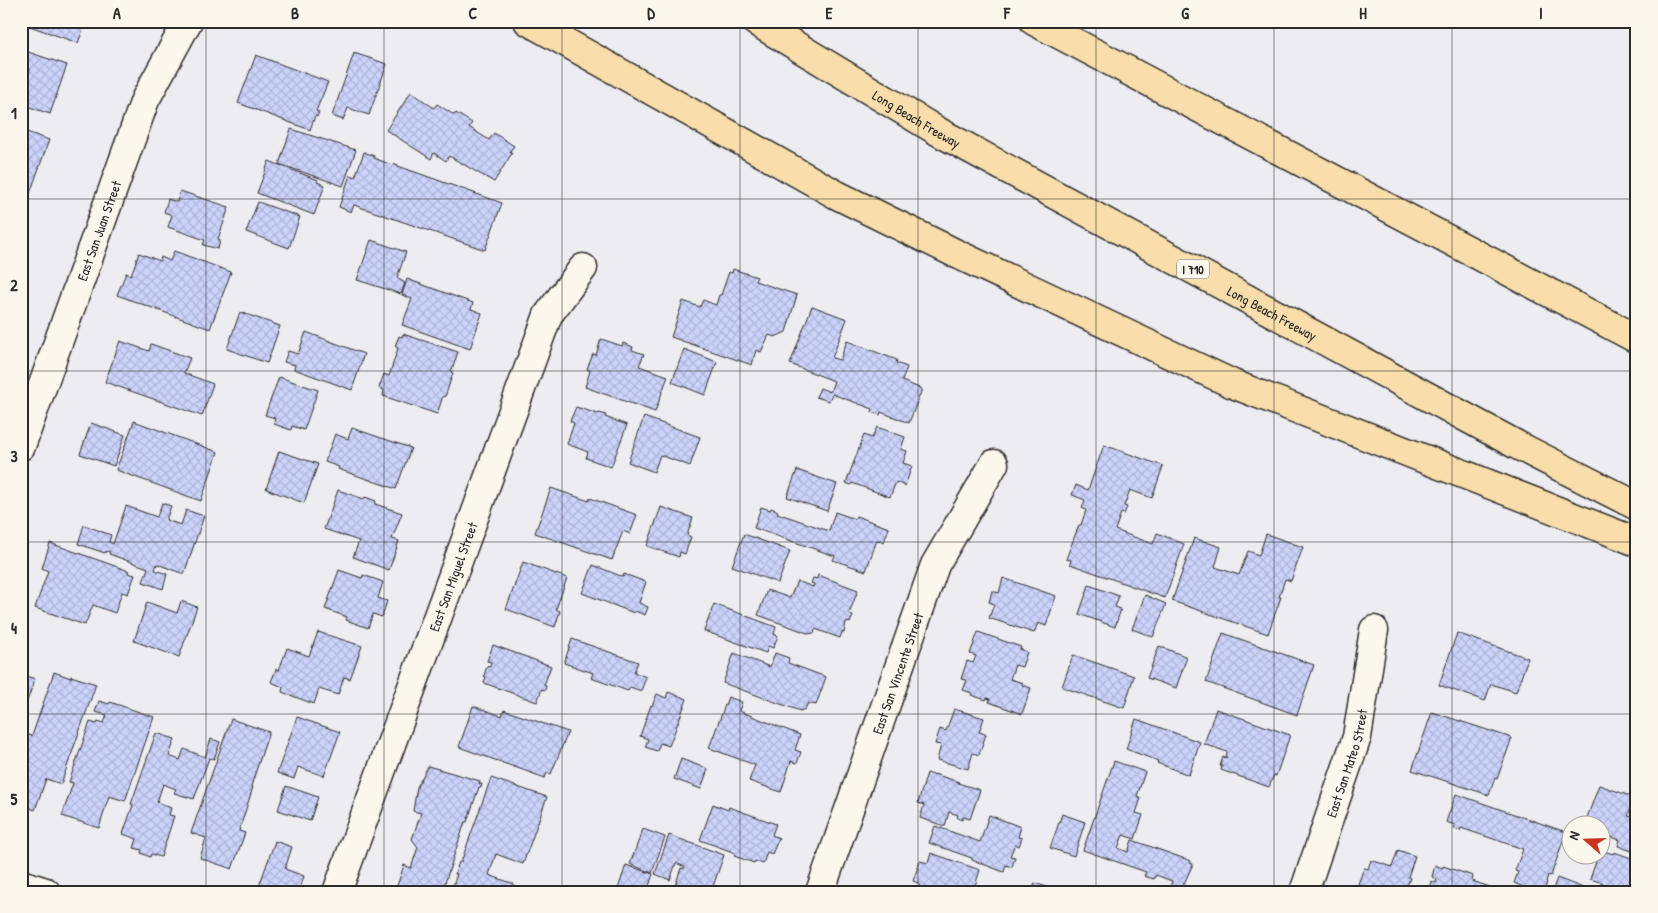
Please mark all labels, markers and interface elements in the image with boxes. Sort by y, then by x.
text: A [113,2,121,24]
text: B [291,2,299,24]
text: C [469,2,478,24]
text: D [647,2,655,24]
text: E [825,2,833,24]
text: F [1003,2,1011,24]
text: G [1181,2,1189,24]
text: H [1359,2,1367,24]
text: I [1539,2,1543,24]
street label: Long Beach Freeway [869,85,964,153]
text: 1 [11,102,17,124]
street label: East San Juan Street [72,178,125,283]
road number: I 710 [1177,260,1209,278]
text: 2 [10,274,18,296]
street label: Long Beach Freeway [1224,281,1321,345]
text: 3 [10,445,18,467]
street label: East San Miguel Street [424,519,481,634]
street label: East San Vincente Street [867,610,927,736]
text: 4 [11,617,17,639]
street label: East San Mateo Street [1321,707,1371,820]
text: 5 [11,788,18,810]
north arrow [1560,816,1610,866]
text: N [1563,828,1584,842]

